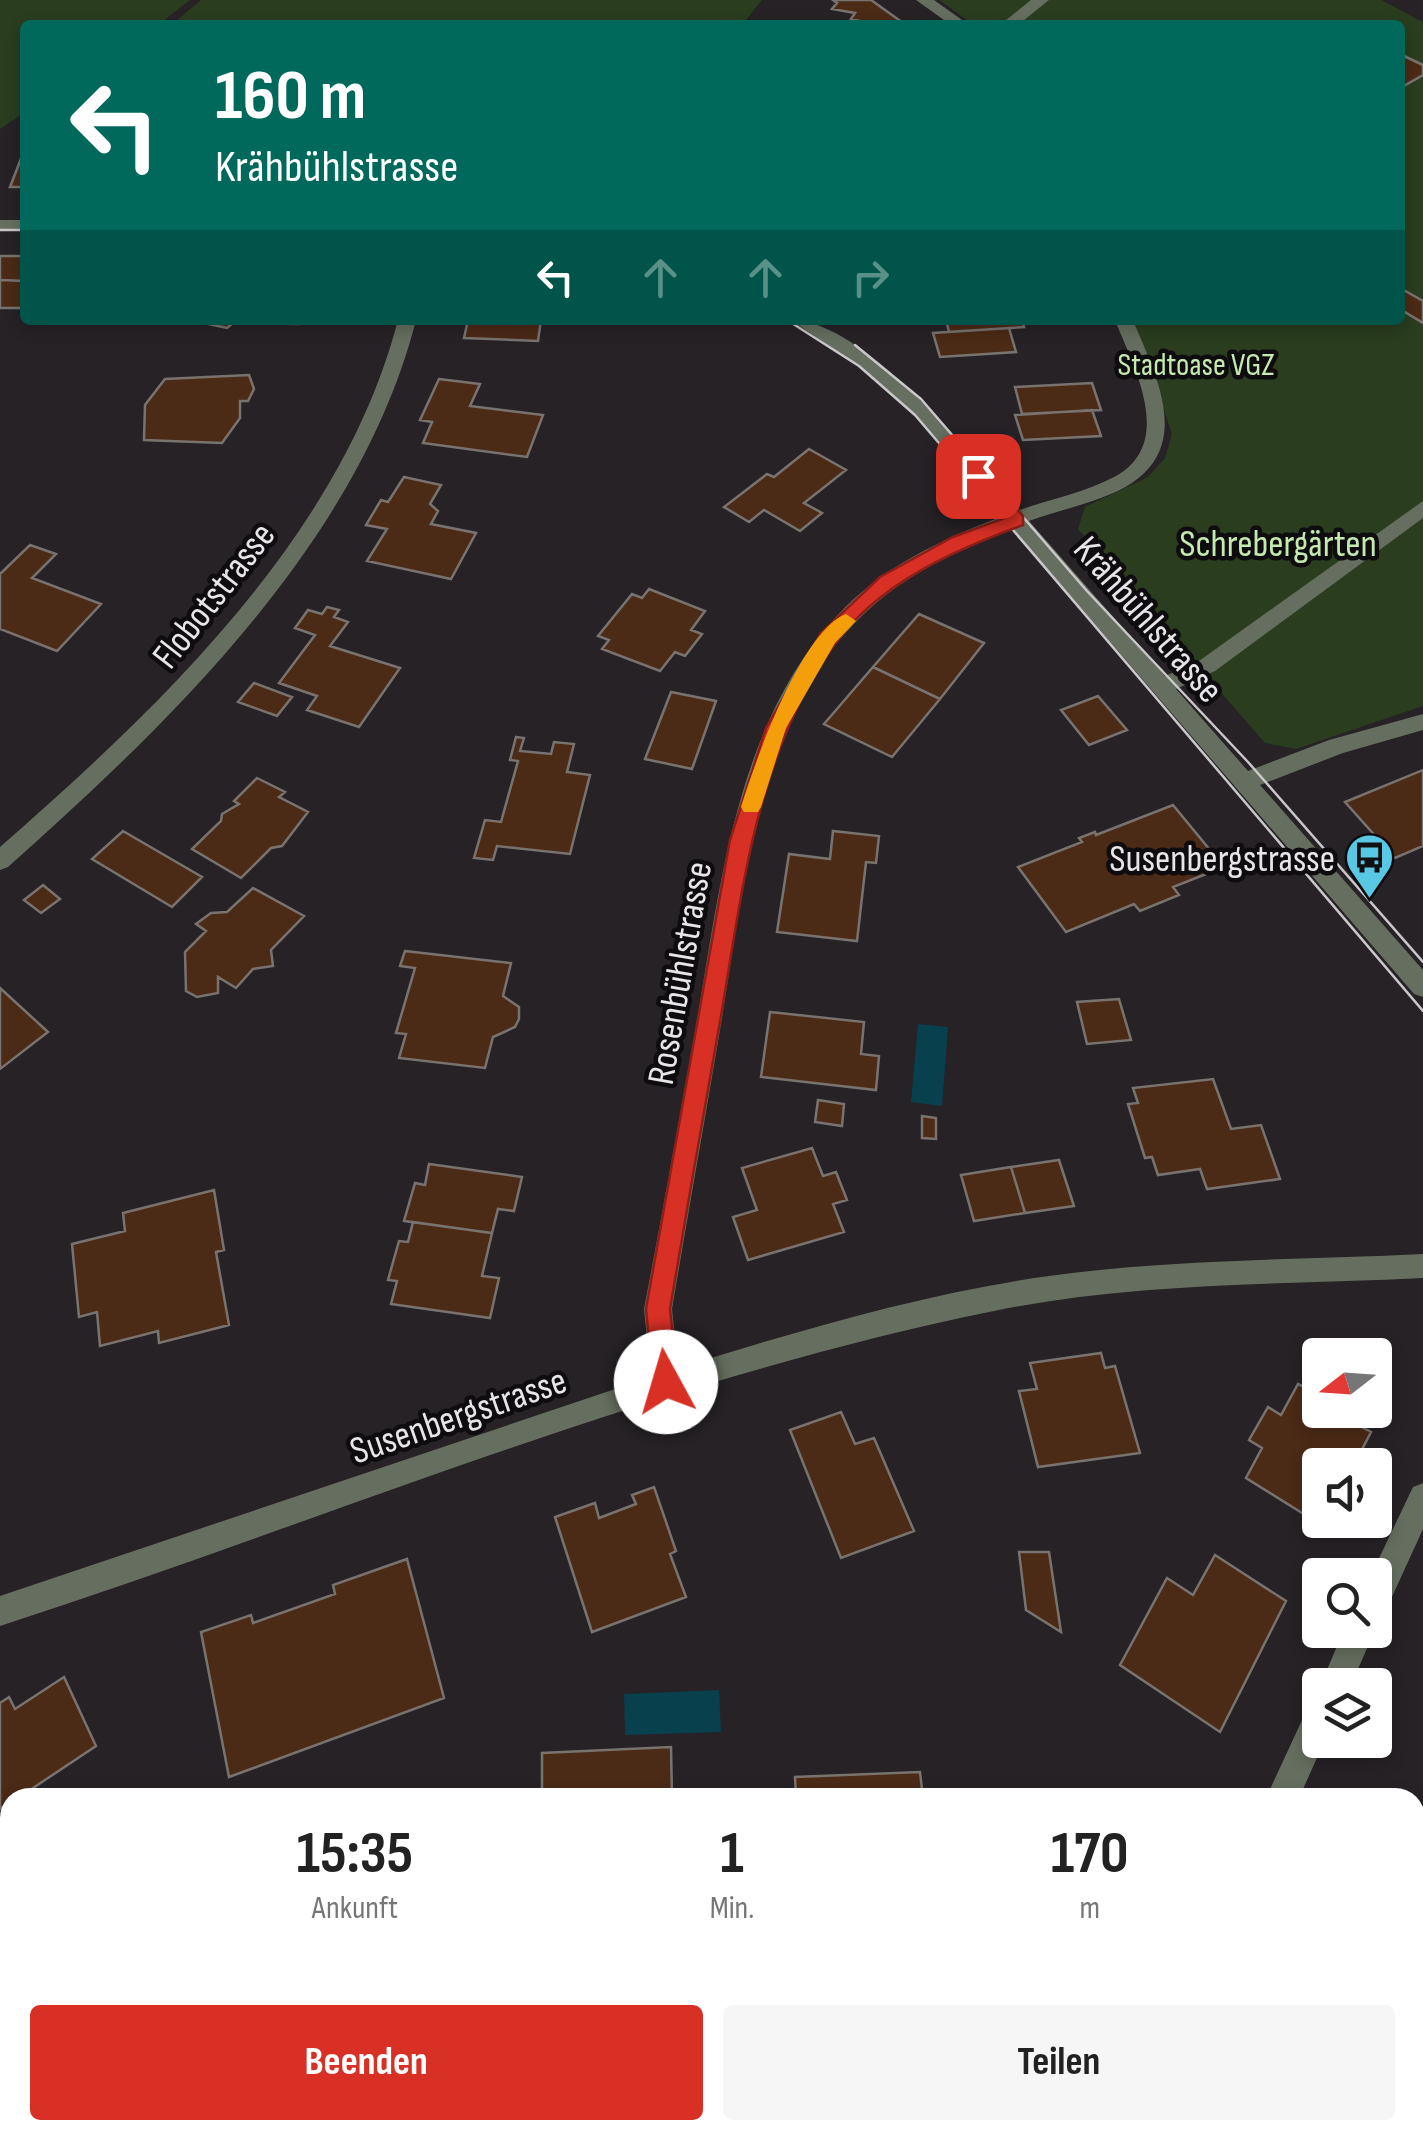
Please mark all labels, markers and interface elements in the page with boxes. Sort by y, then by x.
text: 160 m [215,55,366,139]
icon: left [50,60,180,190]
text: Krähbühlstrasse [215,140,458,195]
icon: left [528,250,583,305]
icon: ahead [633,250,688,305]
icon: ahead [738,250,793,305]
icon: right [843,250,898,305]
park label: Stadtoase VGZ [1118,346,1274,385]
pin [936,434,1021,519]
icon: arrive [951,449,1006,504]
street label: Flobotstrasse [143,514,285,678]
park label: Schrebergärten [1179,522,1377,567]
street label: Krähbühlstrasse [1063,528,1232,712]
bus stop icon: Susenbergstrasse [1344,832,1396,900]
place label: Susenbergstrasse [1109,837,1335,882]
street label: Rosenbühlstrasse [639,858,722,1088]
position arrow [614,1330,718,1434]
north arrow [1302,1338,1392,1428]
map controls [1302,1338,1392,1758]
street label: Susenbergstrasse [344,1358,573,1474]
button: sound [1302,1448,1392,1538]
button: search [1302,1558,1392,1648]
button: layers [1302,1668,1392,1758]
text: 15:35 [297,1818,413,1890]
text: 1 [720,1818,744,1890]
text: 170 [1051,1818,1128,1890]
text: Ankunft [312,1889,398,1928]
text: Min. [710,1889,754,1928]
text: m [1079,1889,1100,1928]
button: Beenden [30,2005,703,2120]
button: Teilen [723,2005,1395,2120]

